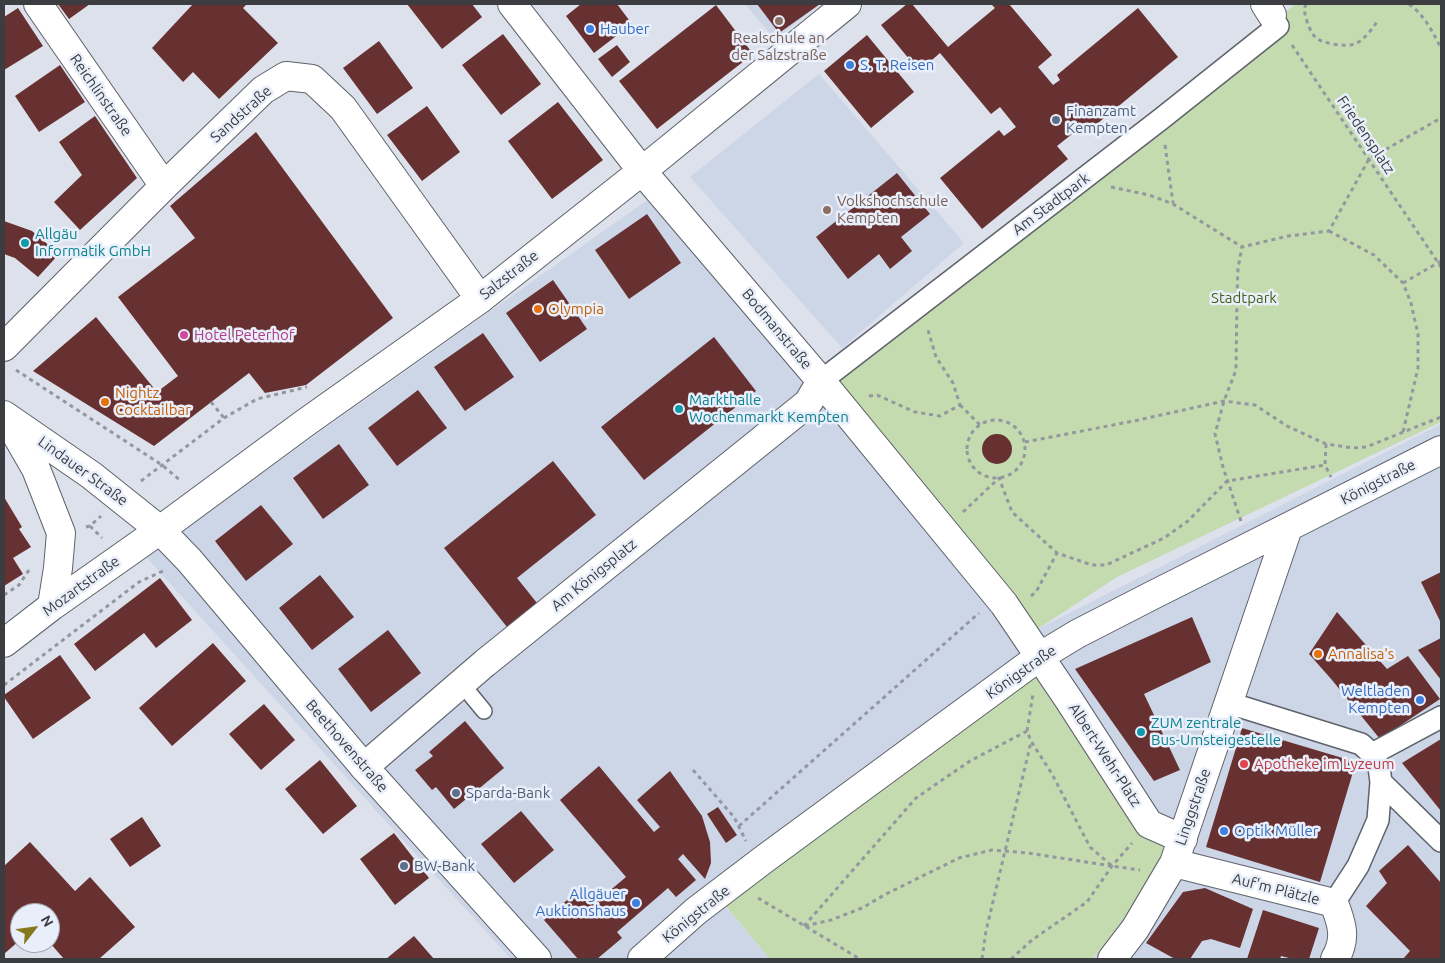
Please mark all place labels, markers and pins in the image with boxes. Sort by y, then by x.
marker: Realschule an der Salzstraße [773,15,785,27]
place label: Hauber [600,20,649,38]
marker: Hauber [584,23,596,35]
place label: Realschule an der Salzstraße [731,29,827,64]
place label: S. T. Reisen [860,56,934,74]
marker: S. T. Reisen [844,59,856,71]
place label: Finanzamt Kempten [1066,102,1136,137]
marker: Finanzamt Kempten [1050,114,1062,126]
place label: Volkshochschule Kempten [837,192,948,227]
marker: Volkshochschule Kempten [821,204,833,216]
place label: Allgäu Informatik GmbH [35,225,151,260]
marker: Allgäu Informatik GmbH [19,237,31,249]
place label: Olympia [548,300,604,318]
marker: Olympia [532,303,544,315]
place label: Hotel Peterhof [194,326,295,344]
marker: Hotel Peterhof [178,329,190,341]
place label: Nightz Cocktailbar [115,384,191,419]
place label: Markthalle Wochenmarkt Kempten [689,391,849,426]
marker: Nightz Cocktailbar [99,396,111,408]
marker: Markthalle Wochenmarkt Kempten [673,403,685,415]
place label: Annalisa's [1328,645,1394,663]
marker: Annalisa's [1312,648,1324,660]
place label: Weltladen Kempten [1341,682,1410,717]
marker: Weltladen Kempten [1414,694,1426,706]
place label: ZUM zentrale Bus-Umsteigestelle [1151,714,1281,749]
marker: ZUM zentrale Bus-Umsteigestelle [1135,726,1147,738]
place label: Apotheke im Lyzeum [1254,755,1394,773]
marker: Apotheke im Lyzeum [1238,758,1250,770]
place label: Sparda-Bank [466,784,550,802]
marker: Sparda-Bank [450,787,462,799]
place label: Optik Müller [1234,822,1318,840]
marker: Optik Müller [1218,825,1230,837]
place label: BW-Bank [414,857,475,875]
marker: BW-Bank [398,860,410,872]
place label: Allgäuer Auktionshaus [535,885,626,920]
marker: Allgäuer Auktionshaus [630,897,642,909]

